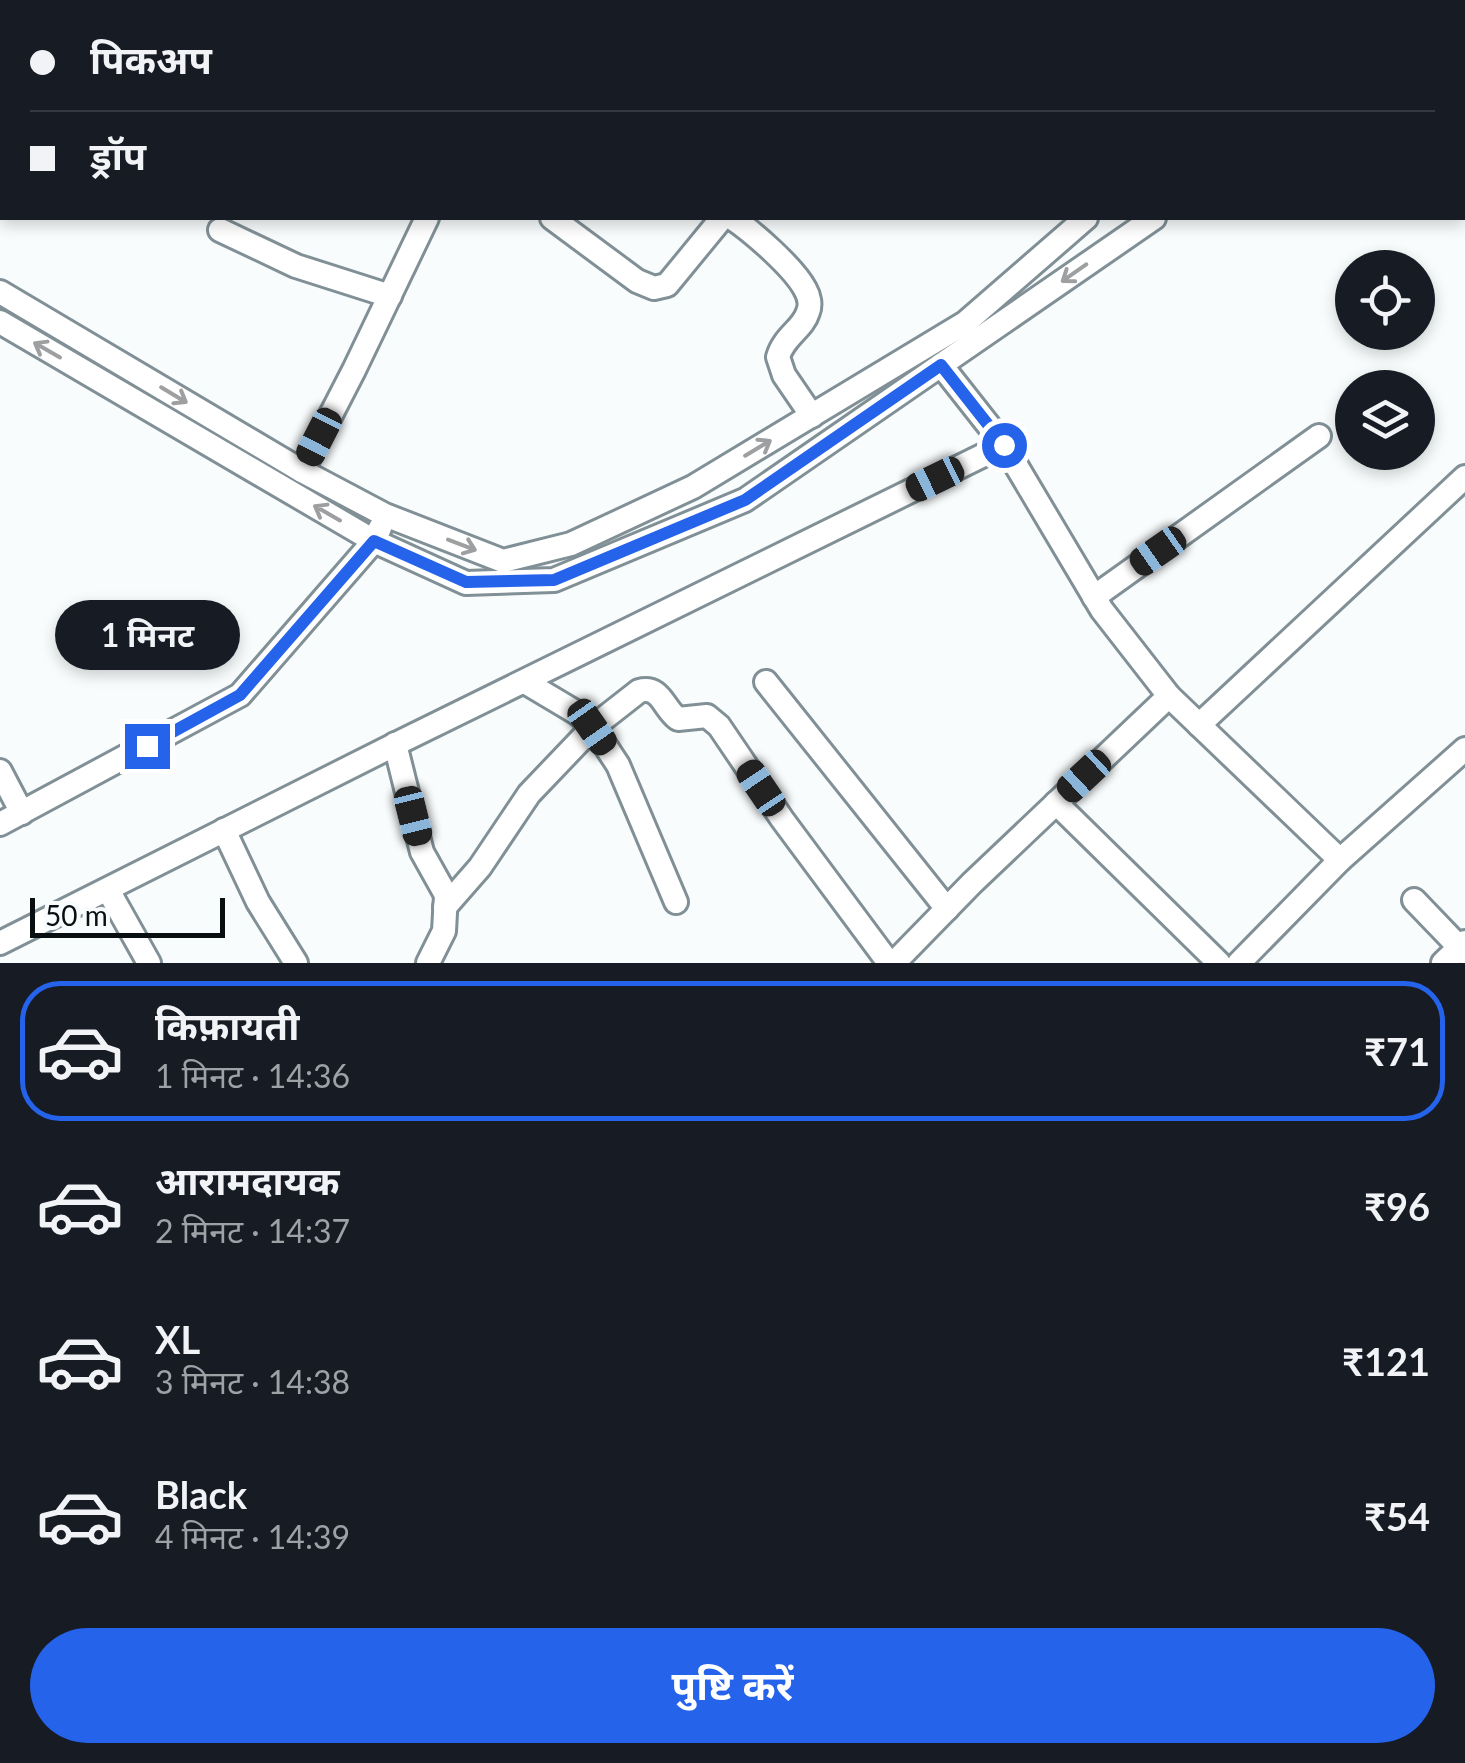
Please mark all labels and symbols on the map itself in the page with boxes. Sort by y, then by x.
one-way arrow [1060,262,1088,283]
one-way arrow [33,339,62,359]
one-way arrow [159,385,188,405]
car [292,403,346,471]
route start [982,423,1027,468]
one-way arrow [743,438,772,458]
car [901,452,969,506]
one-way arrow [314,503,342,523]
car [1125,522,1191,580]
one-way arrow [445,537,476,555]
callout: 1 मिनट [54,601,240,671]
car [563,694,621,760]
route end [125,724,170,769]
car [1052,745,1116,807]
car [732,755,790,821]
car [391,783,435,849]
scale bar [30,893,225,938]

